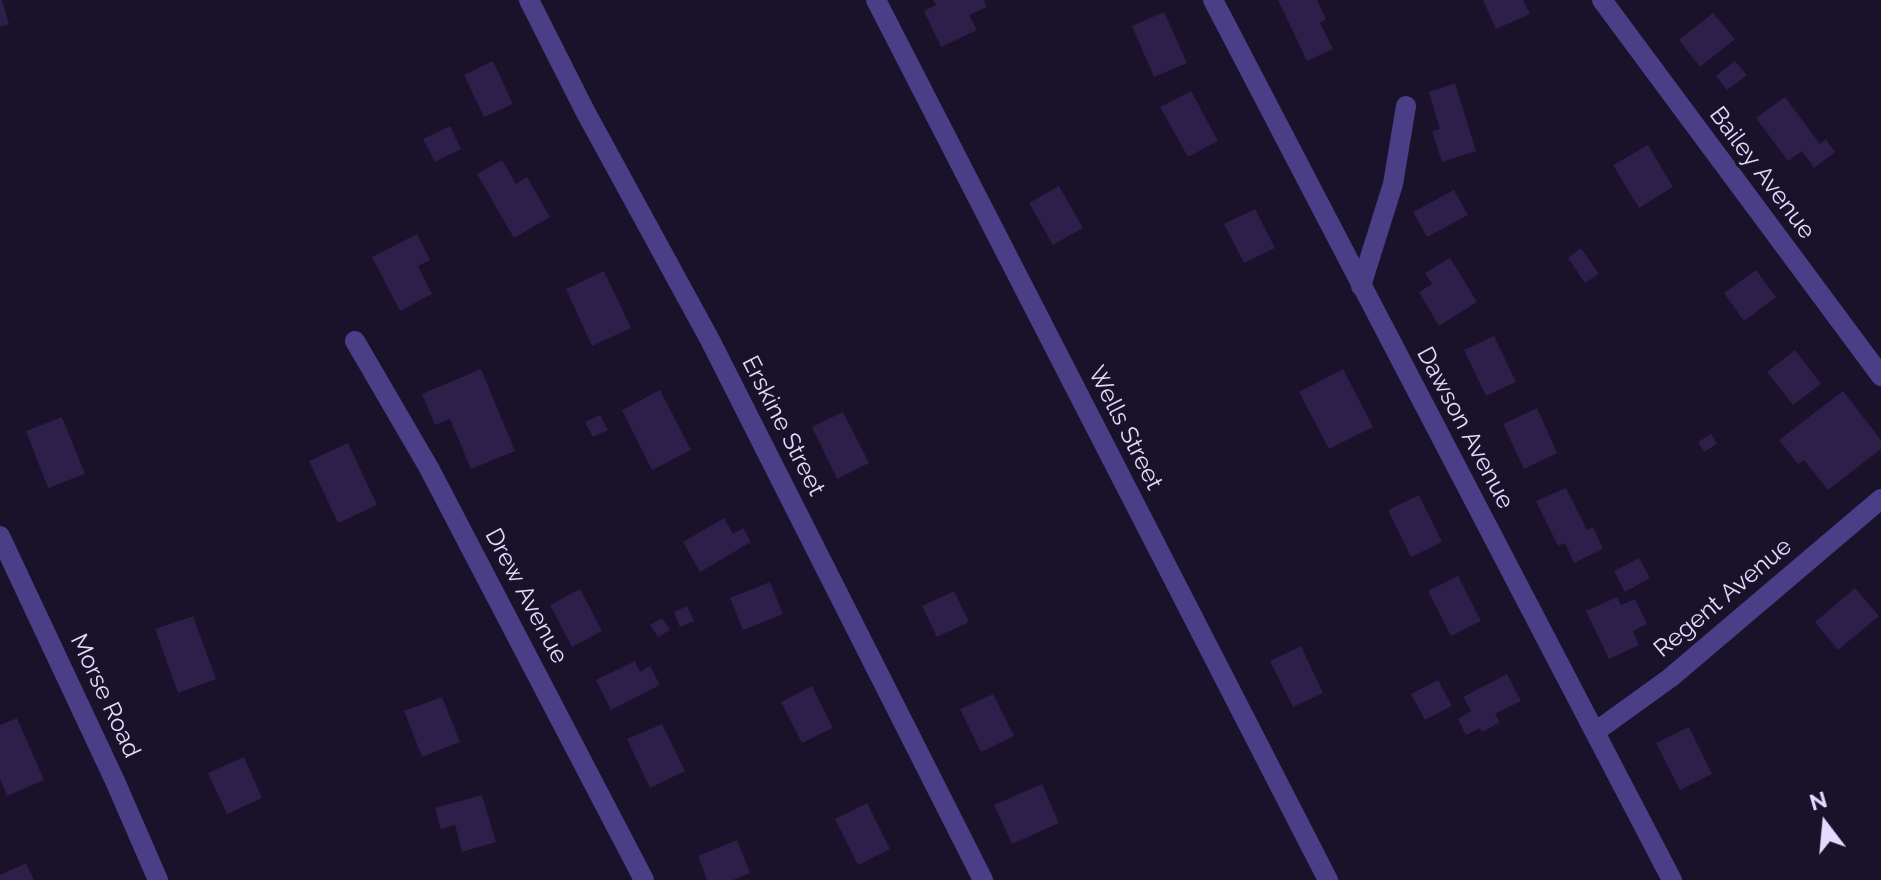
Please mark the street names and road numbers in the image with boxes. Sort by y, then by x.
street label: Bailey Avenue [1703,101,1821,245]
street label: Dawson Avenue [1410,342,1520,514]
street label: Erskine Street [735,351,831,501]
street label: Wells Street [1082,361,1168,495]
street label: Drew Avenue [478,524,574,668]
street label: Regent Avenue [1648,532,1798,664]
street label: Morse Road [64,630,146,762]

